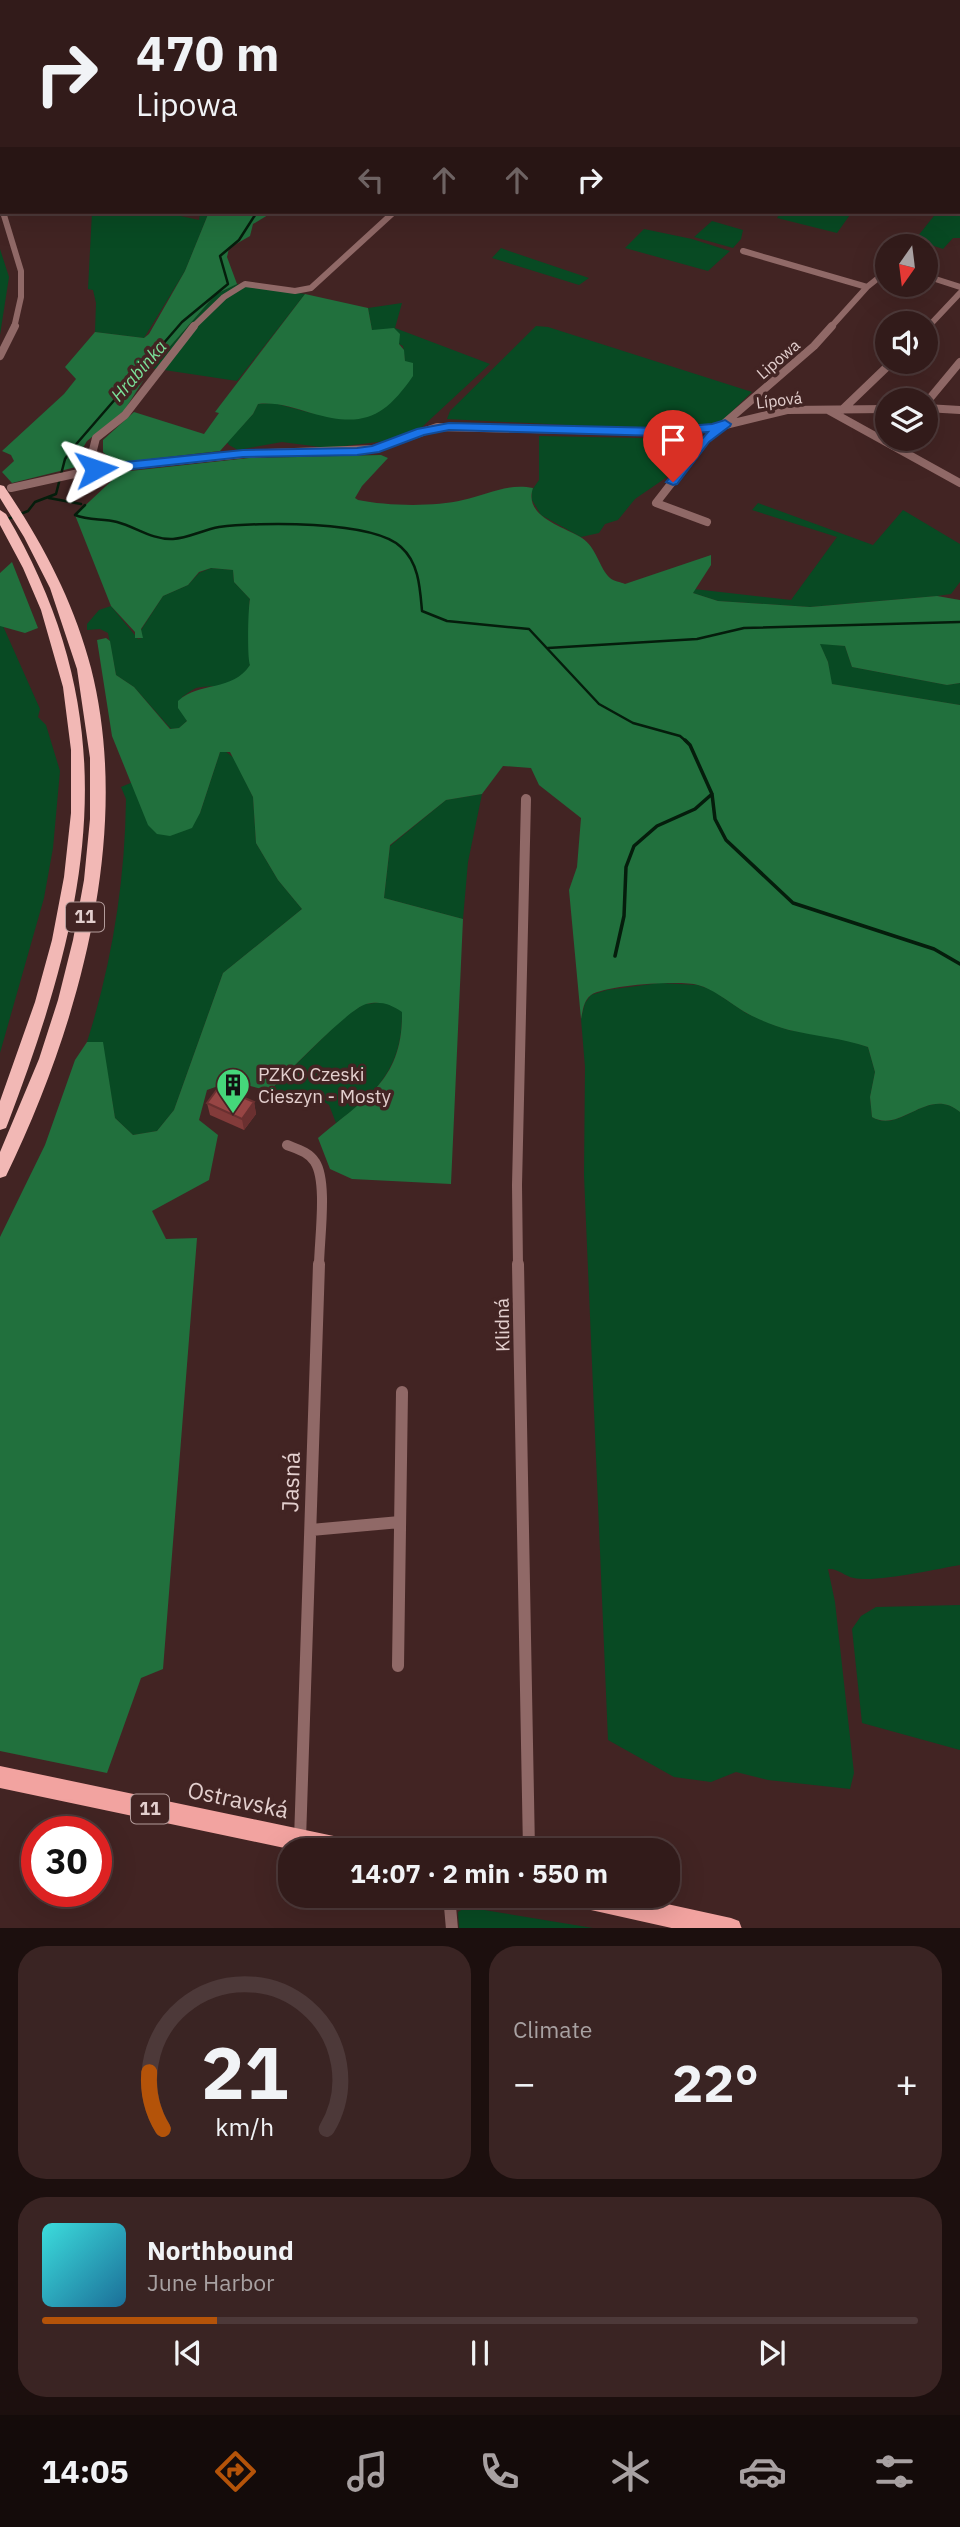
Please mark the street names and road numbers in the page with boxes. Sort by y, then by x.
street label: Lipowa [752,334,804,383]
street label: Lípová [755,387,804,413]
road number: 11 [66,902,104,932]
street label: Klidná [490,1298,514,1352]
street label: Jasná [274,1451,306,1513]
street label: Ostravská [185,1774,292,1824]
road number: 11 [131,1795,169,1824]

